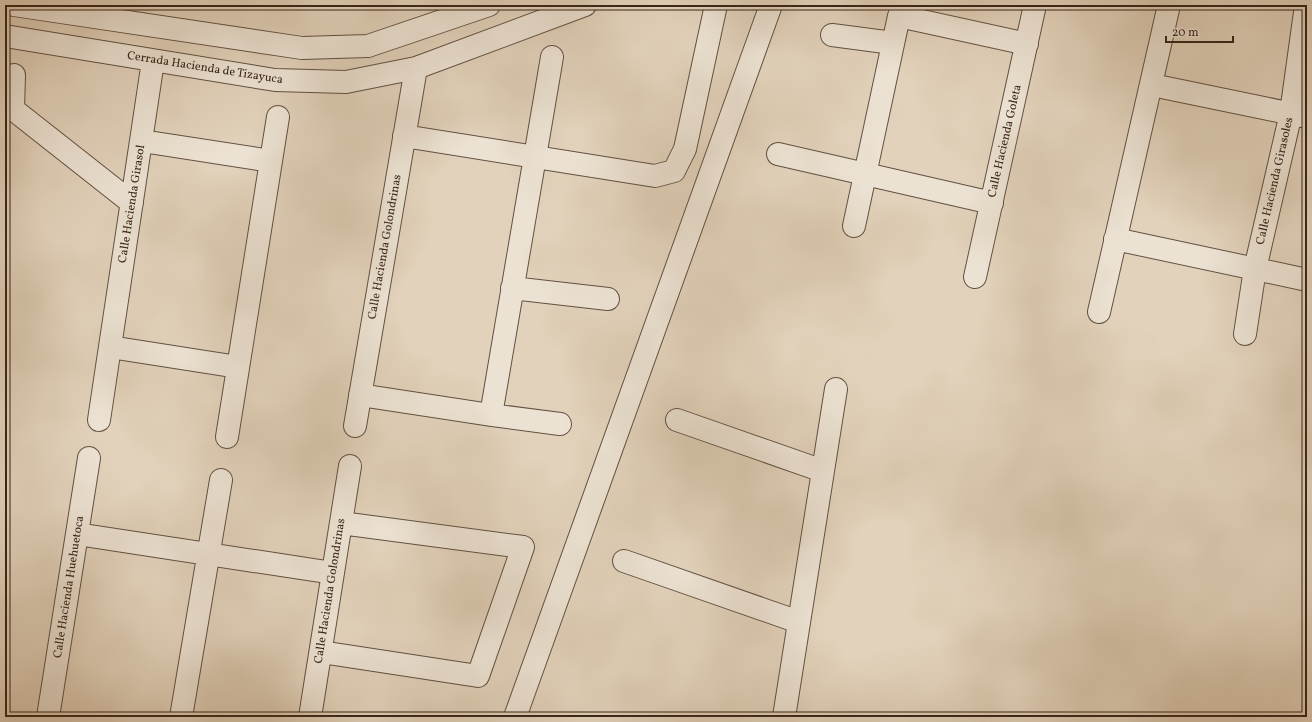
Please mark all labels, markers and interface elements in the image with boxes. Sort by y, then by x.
scale bar [1166,18,1233,44]
text: 20 m [1172,25,1199,41]
street label: Cerrada Hacienda de Tizayuca [126,48,284,88]
street label: Calle Hacienda Goleta [984,83,1026,199]
street label: Calle Hacienda Girasoles [1253,116,1297,246]
street label: Calle Hacienda Girasol [115,143,149,264]
street label: Calle Hacienda Golondrinas [364,173,406,321]
street label: Calle Hacienda Huehuetoca [50,515,88,659]
street label: Calle Hacienda Golondrinas [311,517,349,665]

